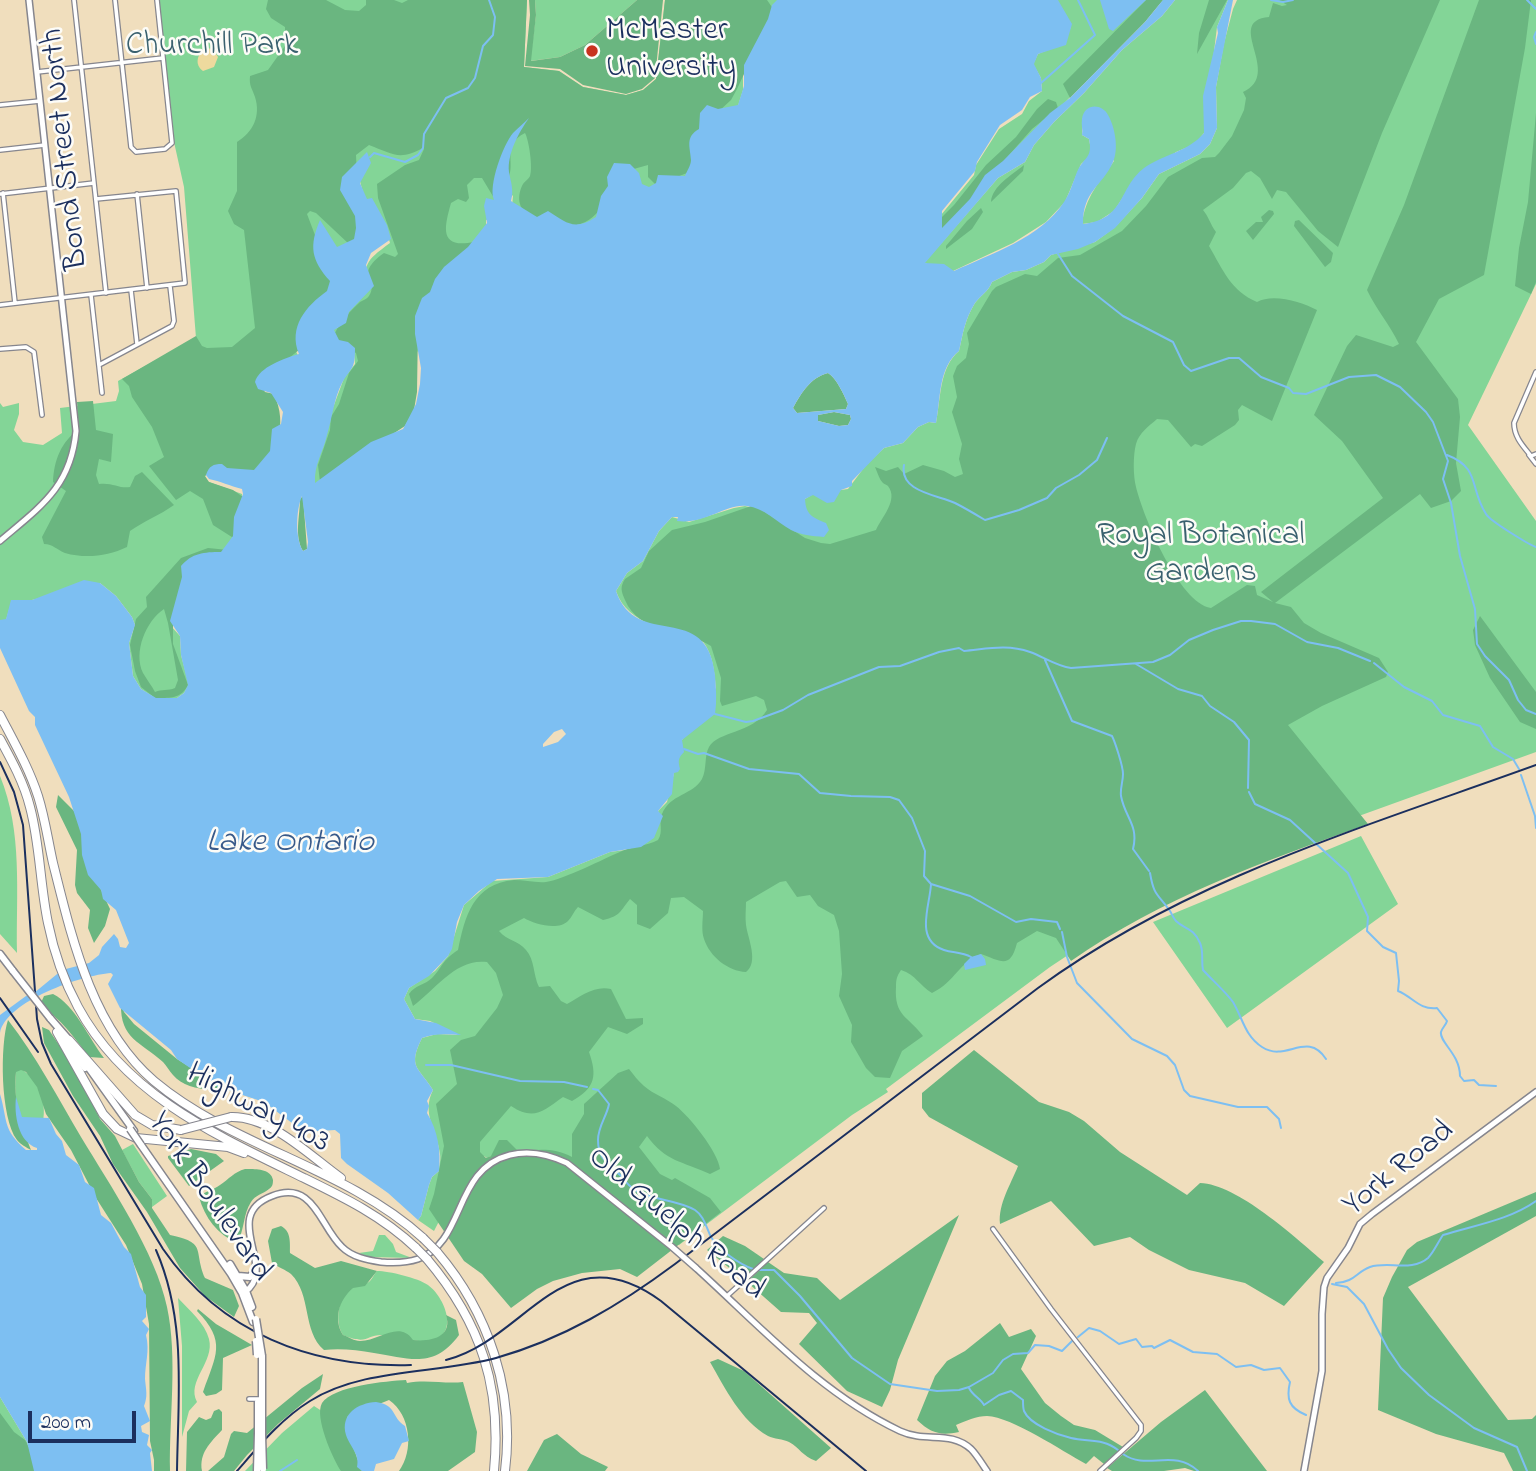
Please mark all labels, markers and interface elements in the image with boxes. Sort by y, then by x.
place label: McMaster University [606,14,736,89]
street label: Bond Street North [35,26,99,272]
park label: Churchill Park [126,29,298,67]
marker: McMaster University [584,43,600,59]
park label: Royal Botanical Gardens [1097,519,1305,594]
water label: Lake Ontario [206,825,374,865]
street label: Highway 403 [179,1056,335,1164]
street label: York Boulevard [137,1106,279,1290]
street label: York Road [1337,1114,1463,1226]
street label: Old Guelph Road [579,1140,771,1310]
scale bar [32,1398,140,1442]
text: 200 m [41,1408,91,1438]

